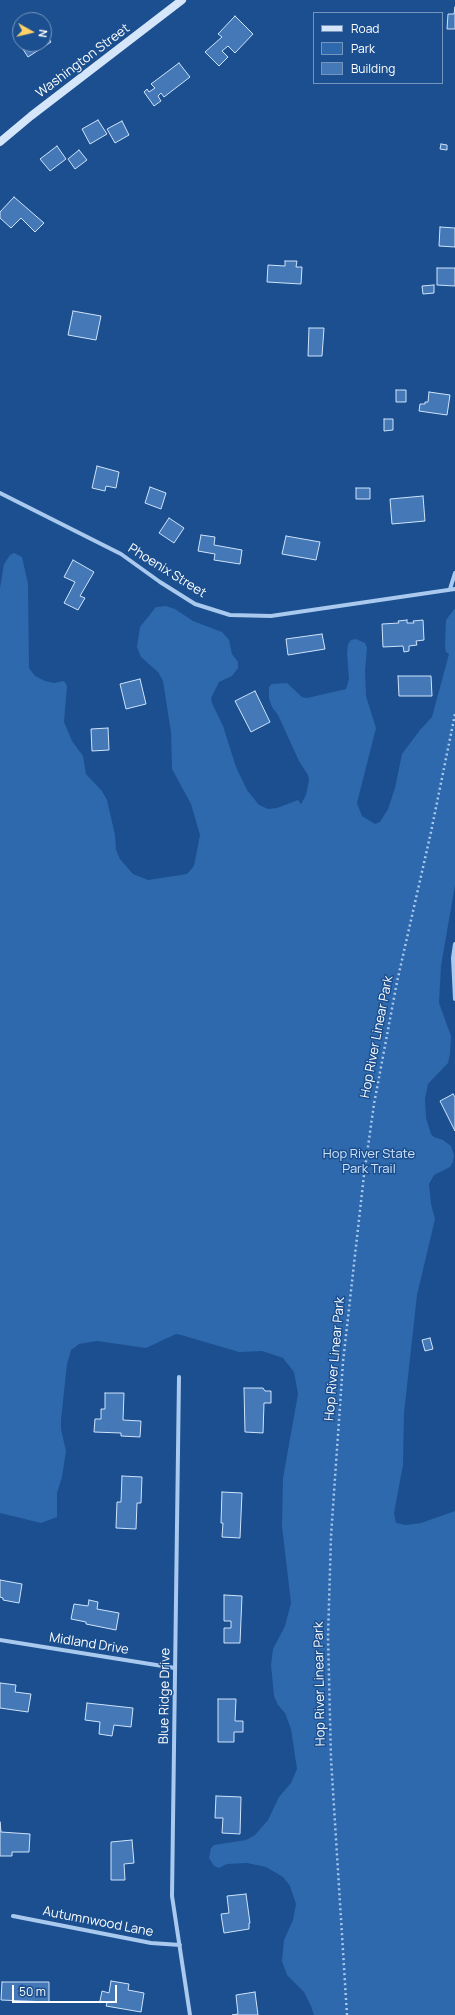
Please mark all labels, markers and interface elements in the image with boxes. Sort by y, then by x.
north arrow [12,12,52,52]
legend [313,12,443,84]
text: Road [351,20,379,37]
street label: Washington Street [33,21,133,101]
text: N [35,29,51,39]
text: Park [351,40,375,57]
text: Building [351,60,395,77]
street label: Phoenix Street [125,541,209,601]
street label: Hop River Linear Park [357,974,397,1100]
park label: Hop River State Park Trail [323,1146,415,1177]
street label: Hop River Linear Park [322,1296,348,1422]
street label: Hop River Linear Park [311,1622,329,1746]
street label: Midland Drive [48,1630,130,1658]
street label: Blue Ridge Drive [156,1648,174,1744]
street label: Autumnwood Lane [41,1904,155,1940]
scale bar [14,1977,119,2003]
text: 50 m [19,1983,46,2000]

